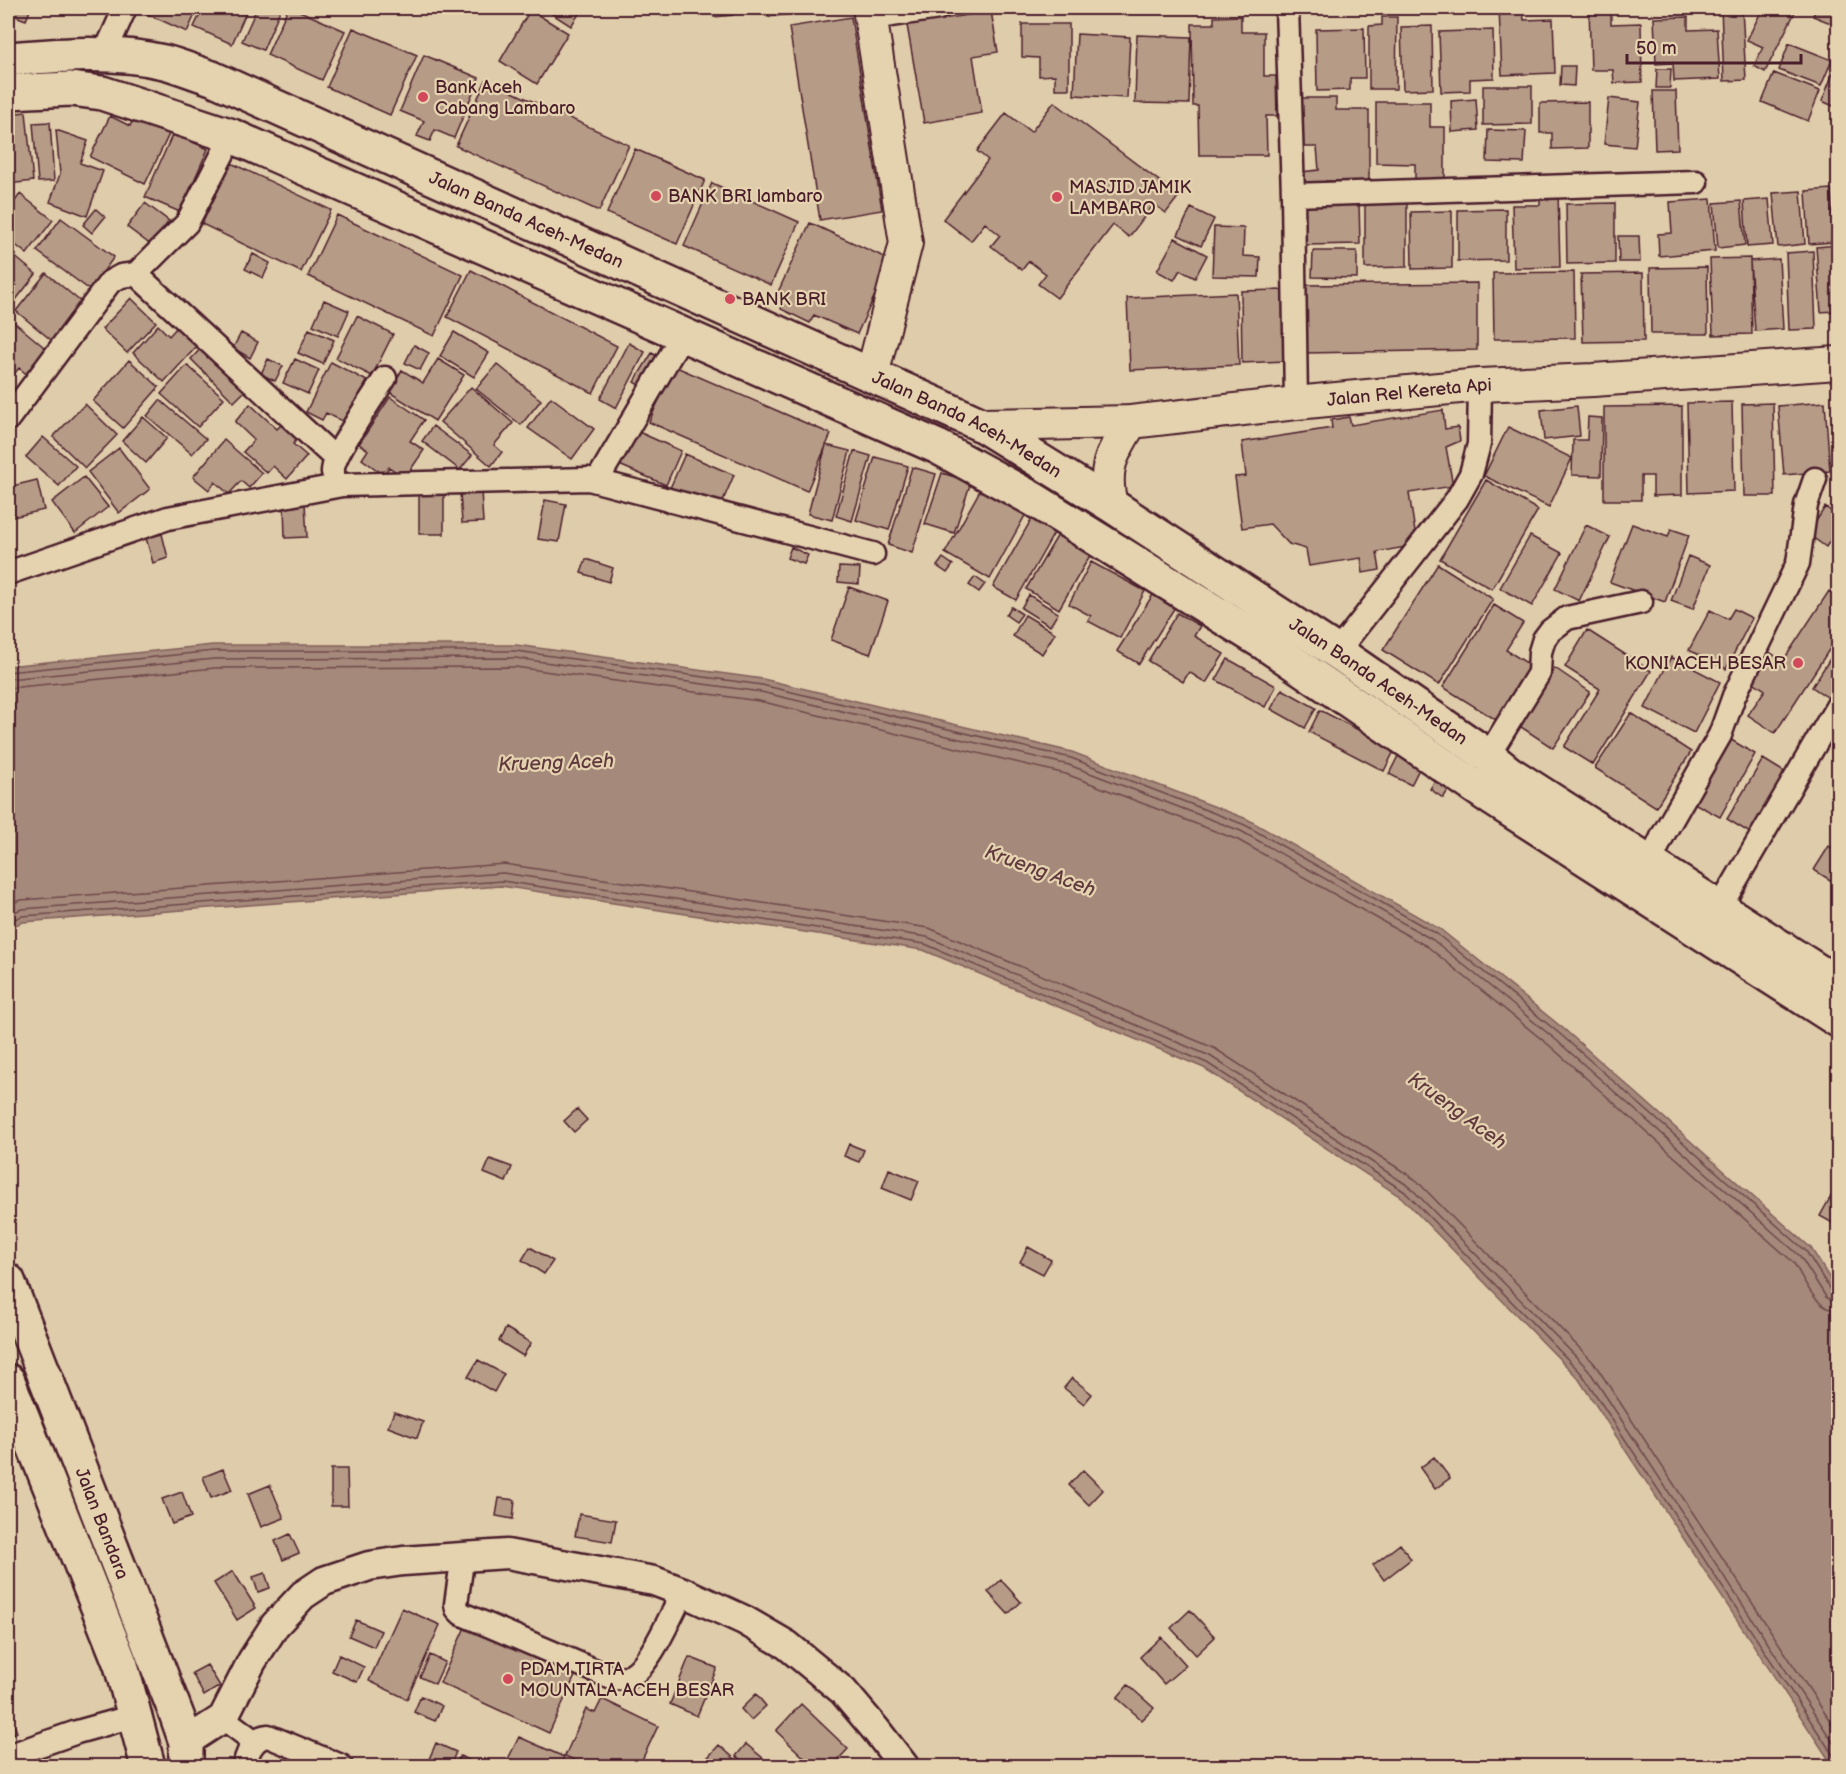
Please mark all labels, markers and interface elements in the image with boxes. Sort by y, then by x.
scale bar [1627,27,1801,65]
text: 50 m [1636,38,1677,59]
place label: Bank Aceh Cabang Lambaro [435,77,575,119]
marker: Bank Aceh Cabang Lambaro [416,90,430,104]
street label: Jalan Banda Aceh-Medan [426,167,627,273]
place label: MASJID JAMIK LAMBARO [1069,177,1191,219]
place label: BANK BRI lambaro [668,186,823,207]
marker: BANK BRI lambaro [649,189,663,203]
marker: MASJID JAMIK LAMBARO [1050,190,1064,204]
place label: BANK BRI [742,289,826,310]
marker: BANK BRI [723,292,737,306]
street label: Jalan Banda Aceh-Medan [869,366,1065,482]
street label: Jalan Rel Kereta Api [1326,374,1492,410]
street label: Jalan Banda Aceh-Medan [1285,613,1472,749]
place label: KONI ACEH BESAR [1625,653,1786,674]
marker: KONI ACEH BESAR [1791,656,1805,670]
water label: Krueng Aceh [498,749,614,777]
water label: Krueng Aceh [981,840,1099,902]
water label: Krueng Aceh [1403,1067,1511,1155]
street label: Jalan Bandara [71,1465,133,1582]
place label: PDAM TIRTA MOUNTALA ACEH BESAR [520,1659,734,1701]
marker: PDAM TIRTA MOUNTALA ACEH BESAR [501,1672,515,1686]

